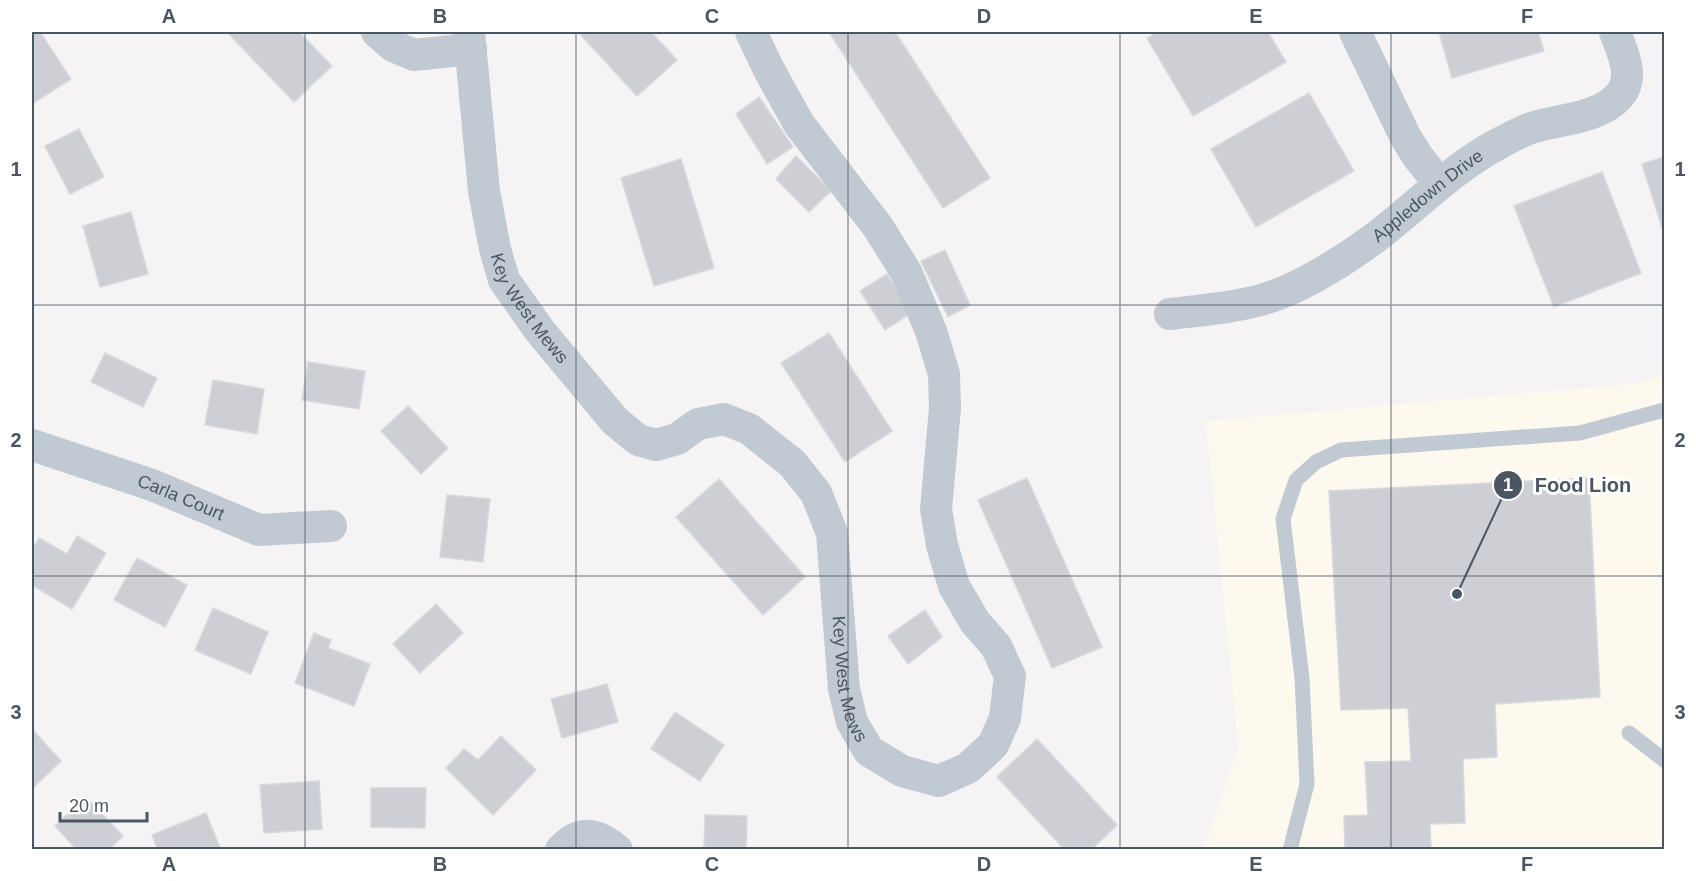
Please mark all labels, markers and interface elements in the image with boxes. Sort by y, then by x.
text: A [162,5,176,27]
text: B [433,5,447,27]
text: C [705,5,719,27]
text: D [977,5,991,27]
text: E [1249,5,1263,27]
text: F [1521,5,1533,27]
street label: Appledown Drive [1368,145,1487,246]
text: 1 [10,158,22,180]
text: 1 [1674,158,1686,180]
street label: Key West Mews [487,251,573,367]
text: 2 [10,429,22,451]
text: 2 [1674,429,1686,451]
callout: Food Lion [1493,466,1643,504]
street label: Carla Court [135,471,227,524]
text: Food Lion [1535,474,1631,496]
text: 1 [1503,475,1513,495]
street label: Key West Mews [828,615,871,746]
text: 3 [10,701,22,723]
text: 3 [1674,701,1686,723]
scale bar [60,785,147,823]
text: 20 m [69,796,109,816]
text: A [162,853,176,875]
text: B [433,853,447,875]
text: C [705,853,719,875]
text: D [977,853,991,875]
text: E [1249,853,1263,875]
text: F [1521,853,1533,875]

